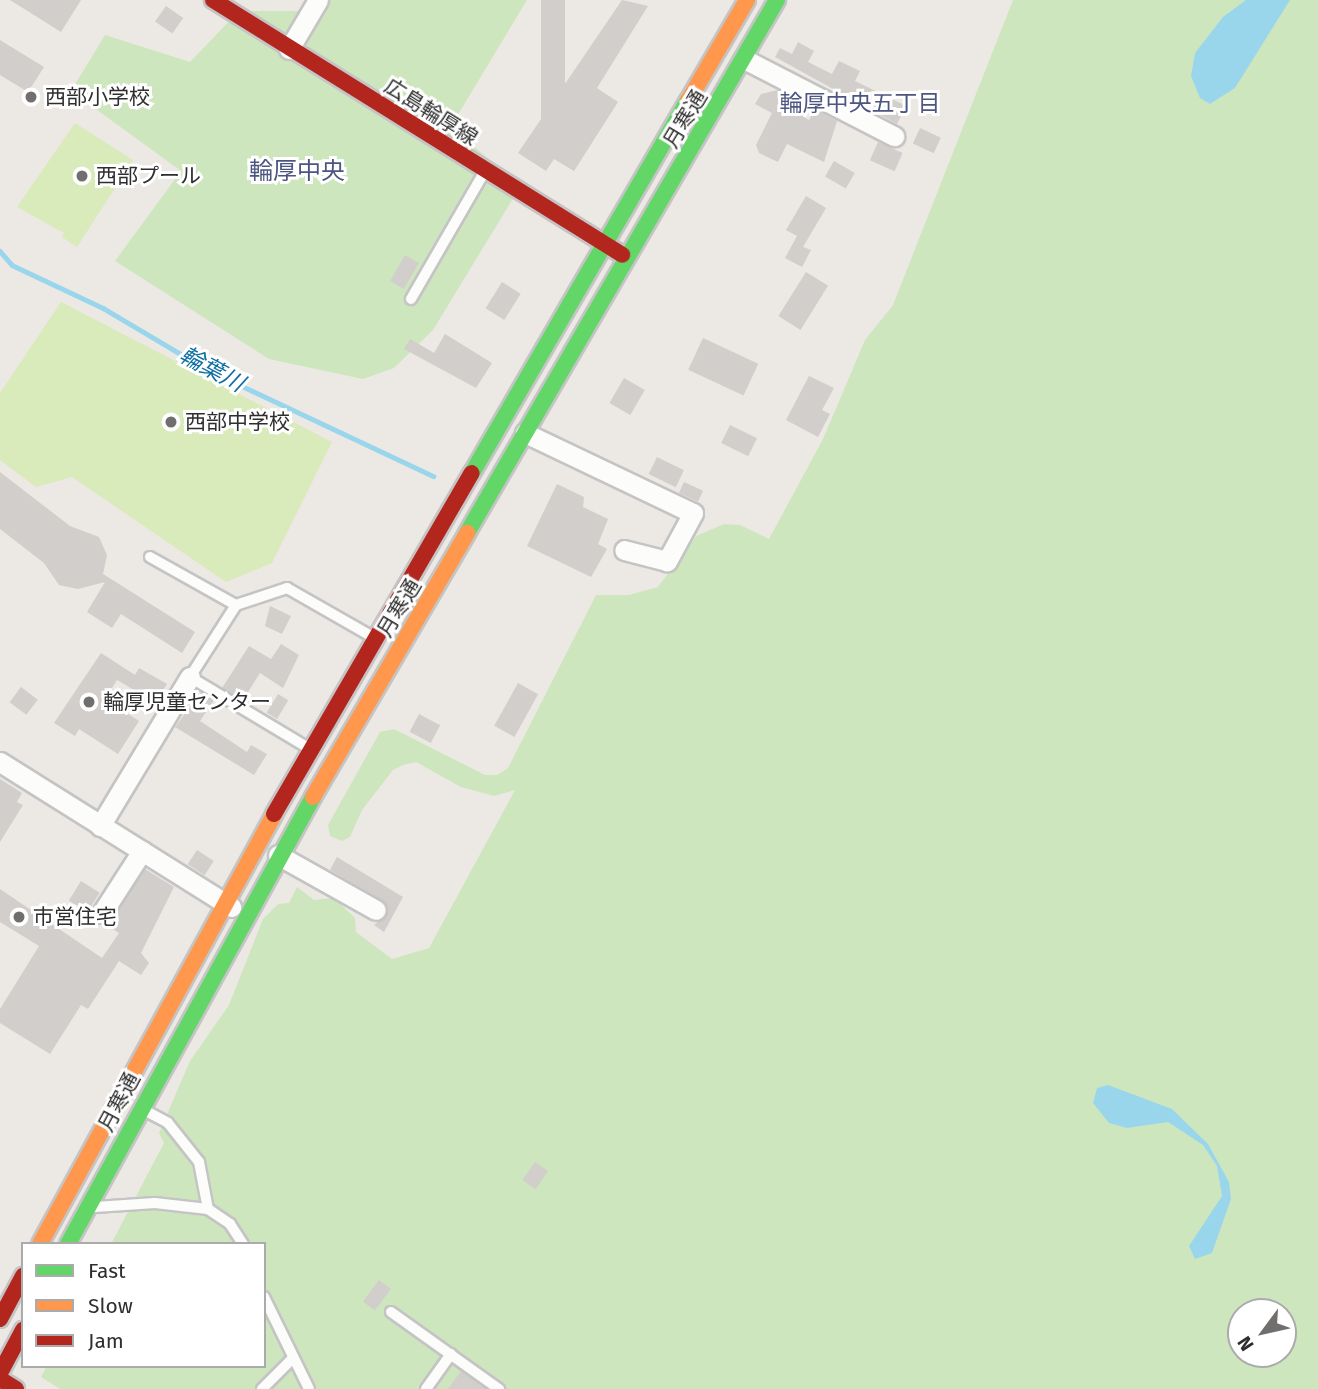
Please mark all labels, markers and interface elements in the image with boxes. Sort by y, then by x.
street label: 広島輪厚線 [380,73,482,151]
place label: 西部小学校 [45,84,150,110]
street label: 月寒通 [658,86,712,152]
marker: 西部小学校 [23,89,39,105]
district label: 輪厚中央五丁目 [780,89,940,117]
district label: 輪厚中央 [249,158,345,186]
place label: 西部プール [96,163,201,189]
marker: 西部プール [74,168,90,184]
water label: 輪葉川 [175,341,249,397]
place label: 西部中学校 [185,409,290,435]
marker: 西部中学校 [163,414,179,430]
street label: 月寒通 [372,575,426,641]
place label: 輪厚児童センター [103,689,271,715]
marker: 輪厚児童センター [81,694,97,710]
place label: 市営住宅 [33,904,117,930]
marker: 市営住宅 [11,909,27,925]
street label: 月寒通 [93,1068,145,1136]
legend [21,1242,266,1368]
text: Fast [88,1258,126,1284]
text: Slow [88,1293,133,1319]
north arrow [1227,1298,1297,1368]
text: Jam [88,1328,124,1354]
text: N [1233,1332,1259,1355]

